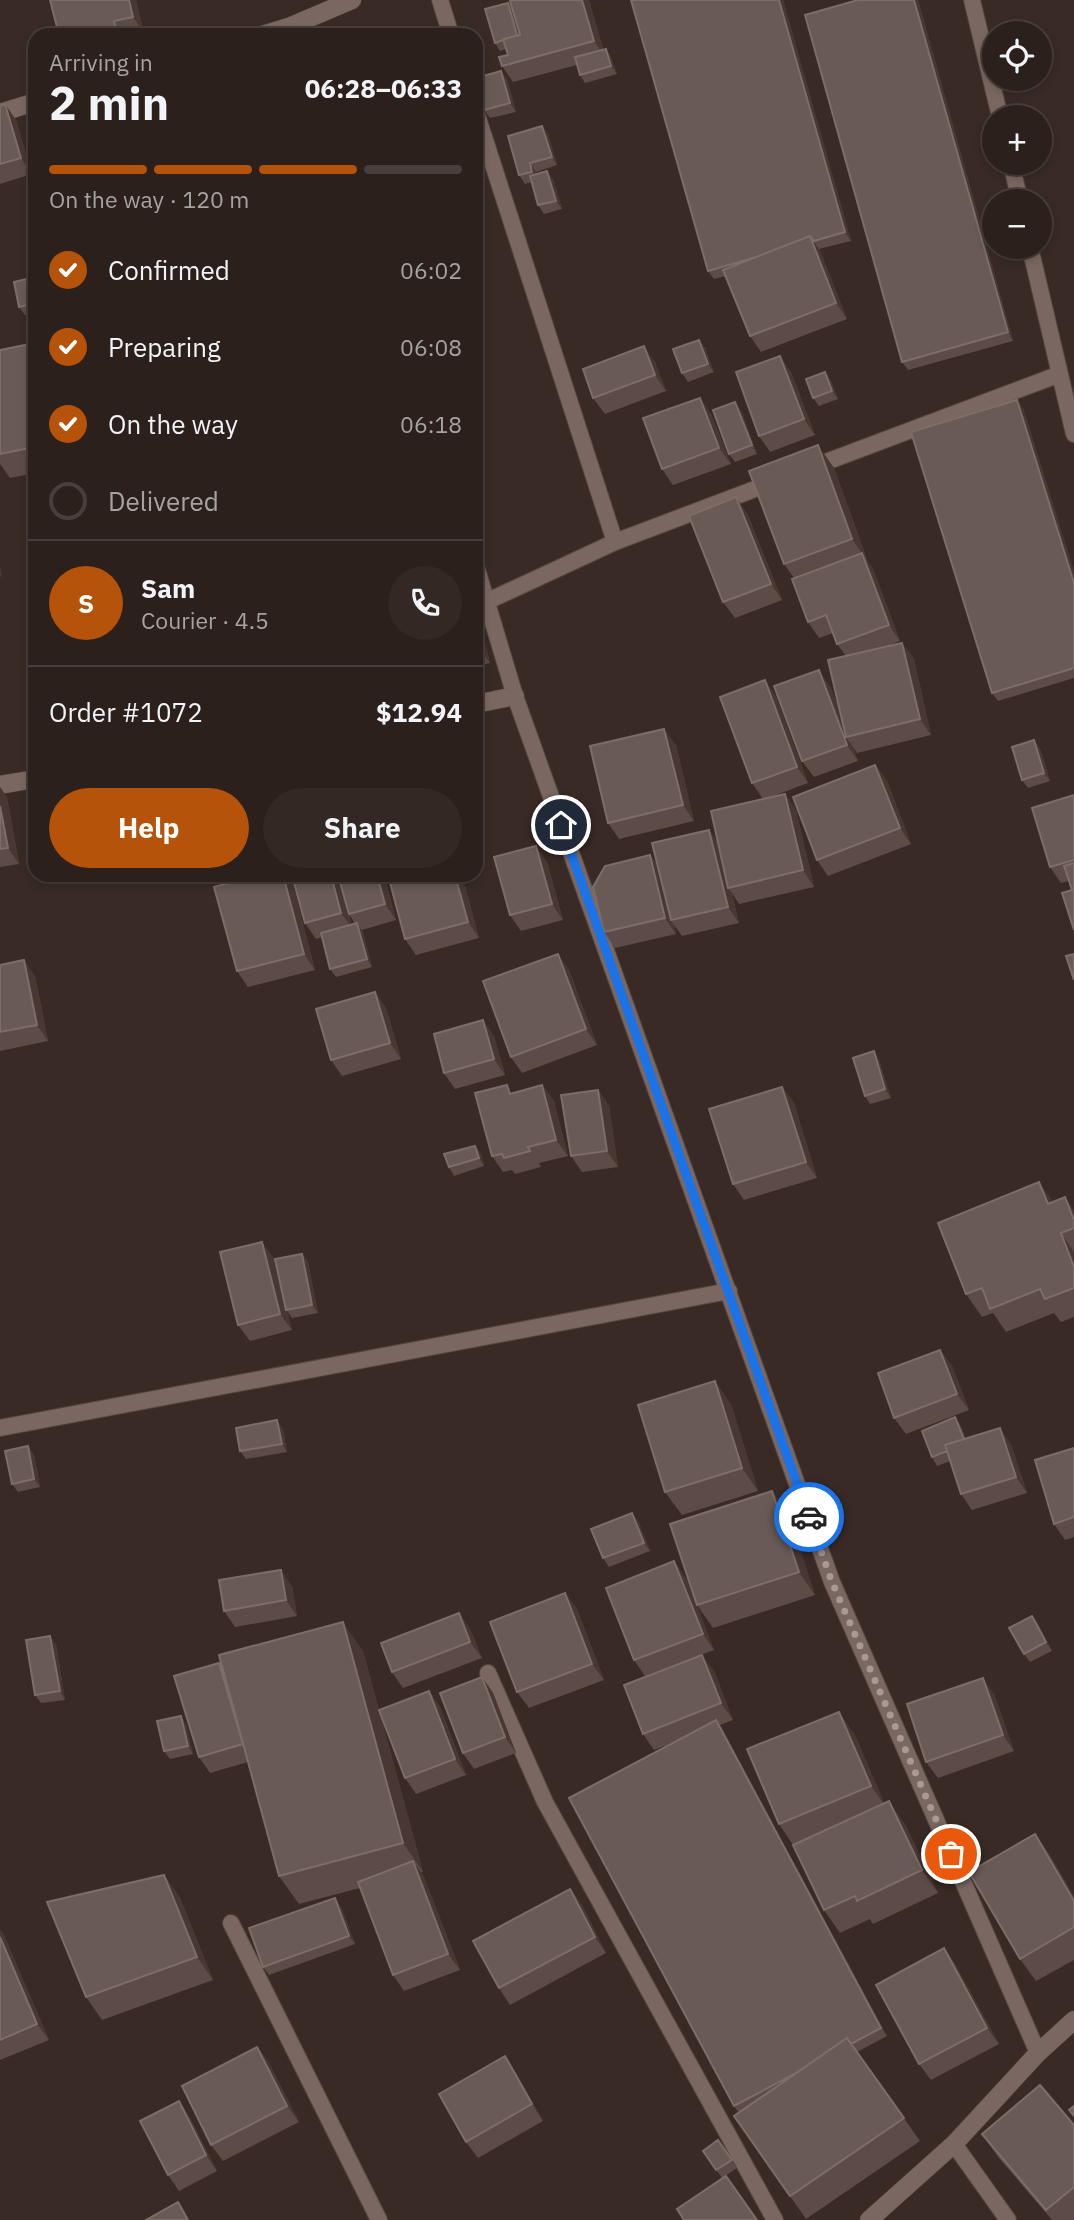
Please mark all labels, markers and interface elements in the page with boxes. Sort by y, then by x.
map controls [982,21,1052,259]
button: locate [982,21,1052,91]
text: Arriving in [49,47,153,77]
text: 06:28–06:33 [305,71,462,105]
text: 2 min [49,73,169,133]
button: + [982,105,1052,175]
text: On the way · 120 m [49,184,249,214]
button: − [982,189,1052,259]
icon: check [49,251,87,289]
text: Confirmed [108,253,230,287]
text: 06:02 [400,255,462,285]
icon: check [49,328,87,366]
text: Preparing [108,330,221,364]
text: 06:08 [400,332,462,362]
icon: check [49,405,87,443]
text: On the way [108,407,238,441]
text: 06:18 [400,409,462,439]
text: Delivered [108,484,219,518]
button: phone [388,566,462,640]
text: Sam [141,571,195,605]
text: S [78,586,94,620]
text: Courier · 4.5 [141,605,269,635]
text: Order #1072 [49,695,203,729]
text: $12.94 [376,695,462,729]
button: Help [49,788,249,868]
button: Share [263,788,462,868]
pin [531,795,591,855]
icon: home [542,806,580,844]
courier [774,1482,844,1552]
icon: car [790,1498,828,1536]
pin [921,1824,981,1884]
icon: bag [932,1835,970,1873]

